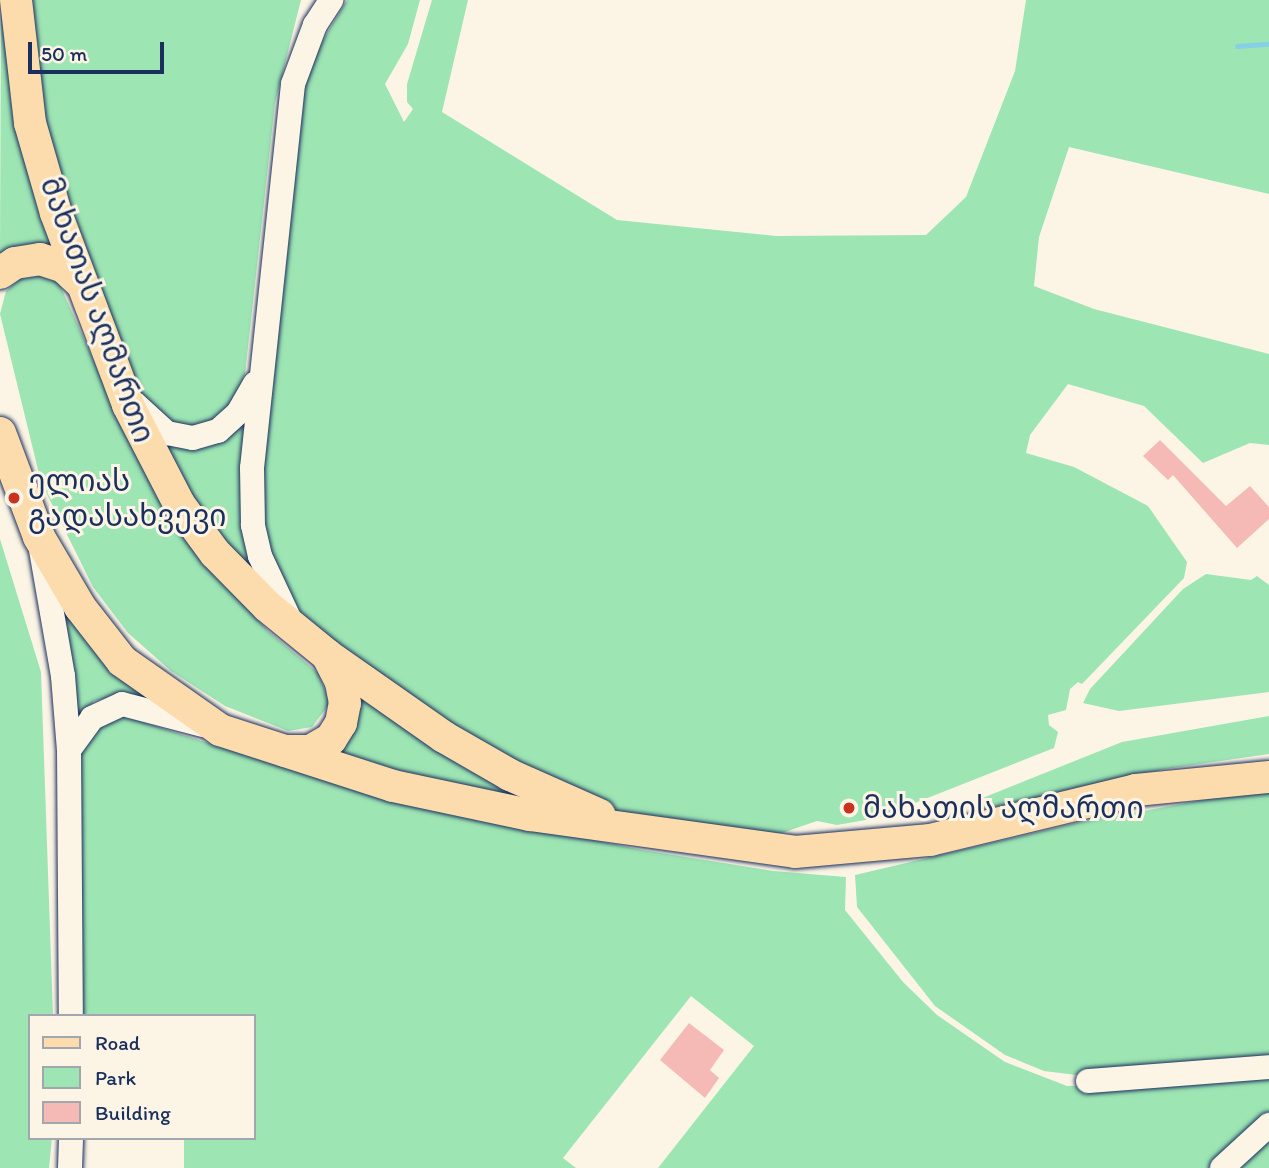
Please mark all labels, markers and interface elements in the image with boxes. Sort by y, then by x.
scale bar [32,28,168,72]
text: 50 m [41,41,87,66]
street label: მახათას აღმართი [32,172,162,448]
place label: ელიას გადასახვევი [28,463,227,534]
marker: ელიას გადასახვევი [6,490,22,506]
place label: მახათის აღმართი [863,790,1144,826]
marker: მახათის აღმართი [841,800,857,816]
legend [28,1014,256,1140]
text: Road [95,1030,140,1055]
text: Park [95,1065,136,1090]
text: Building [95,1100,171,1125]

